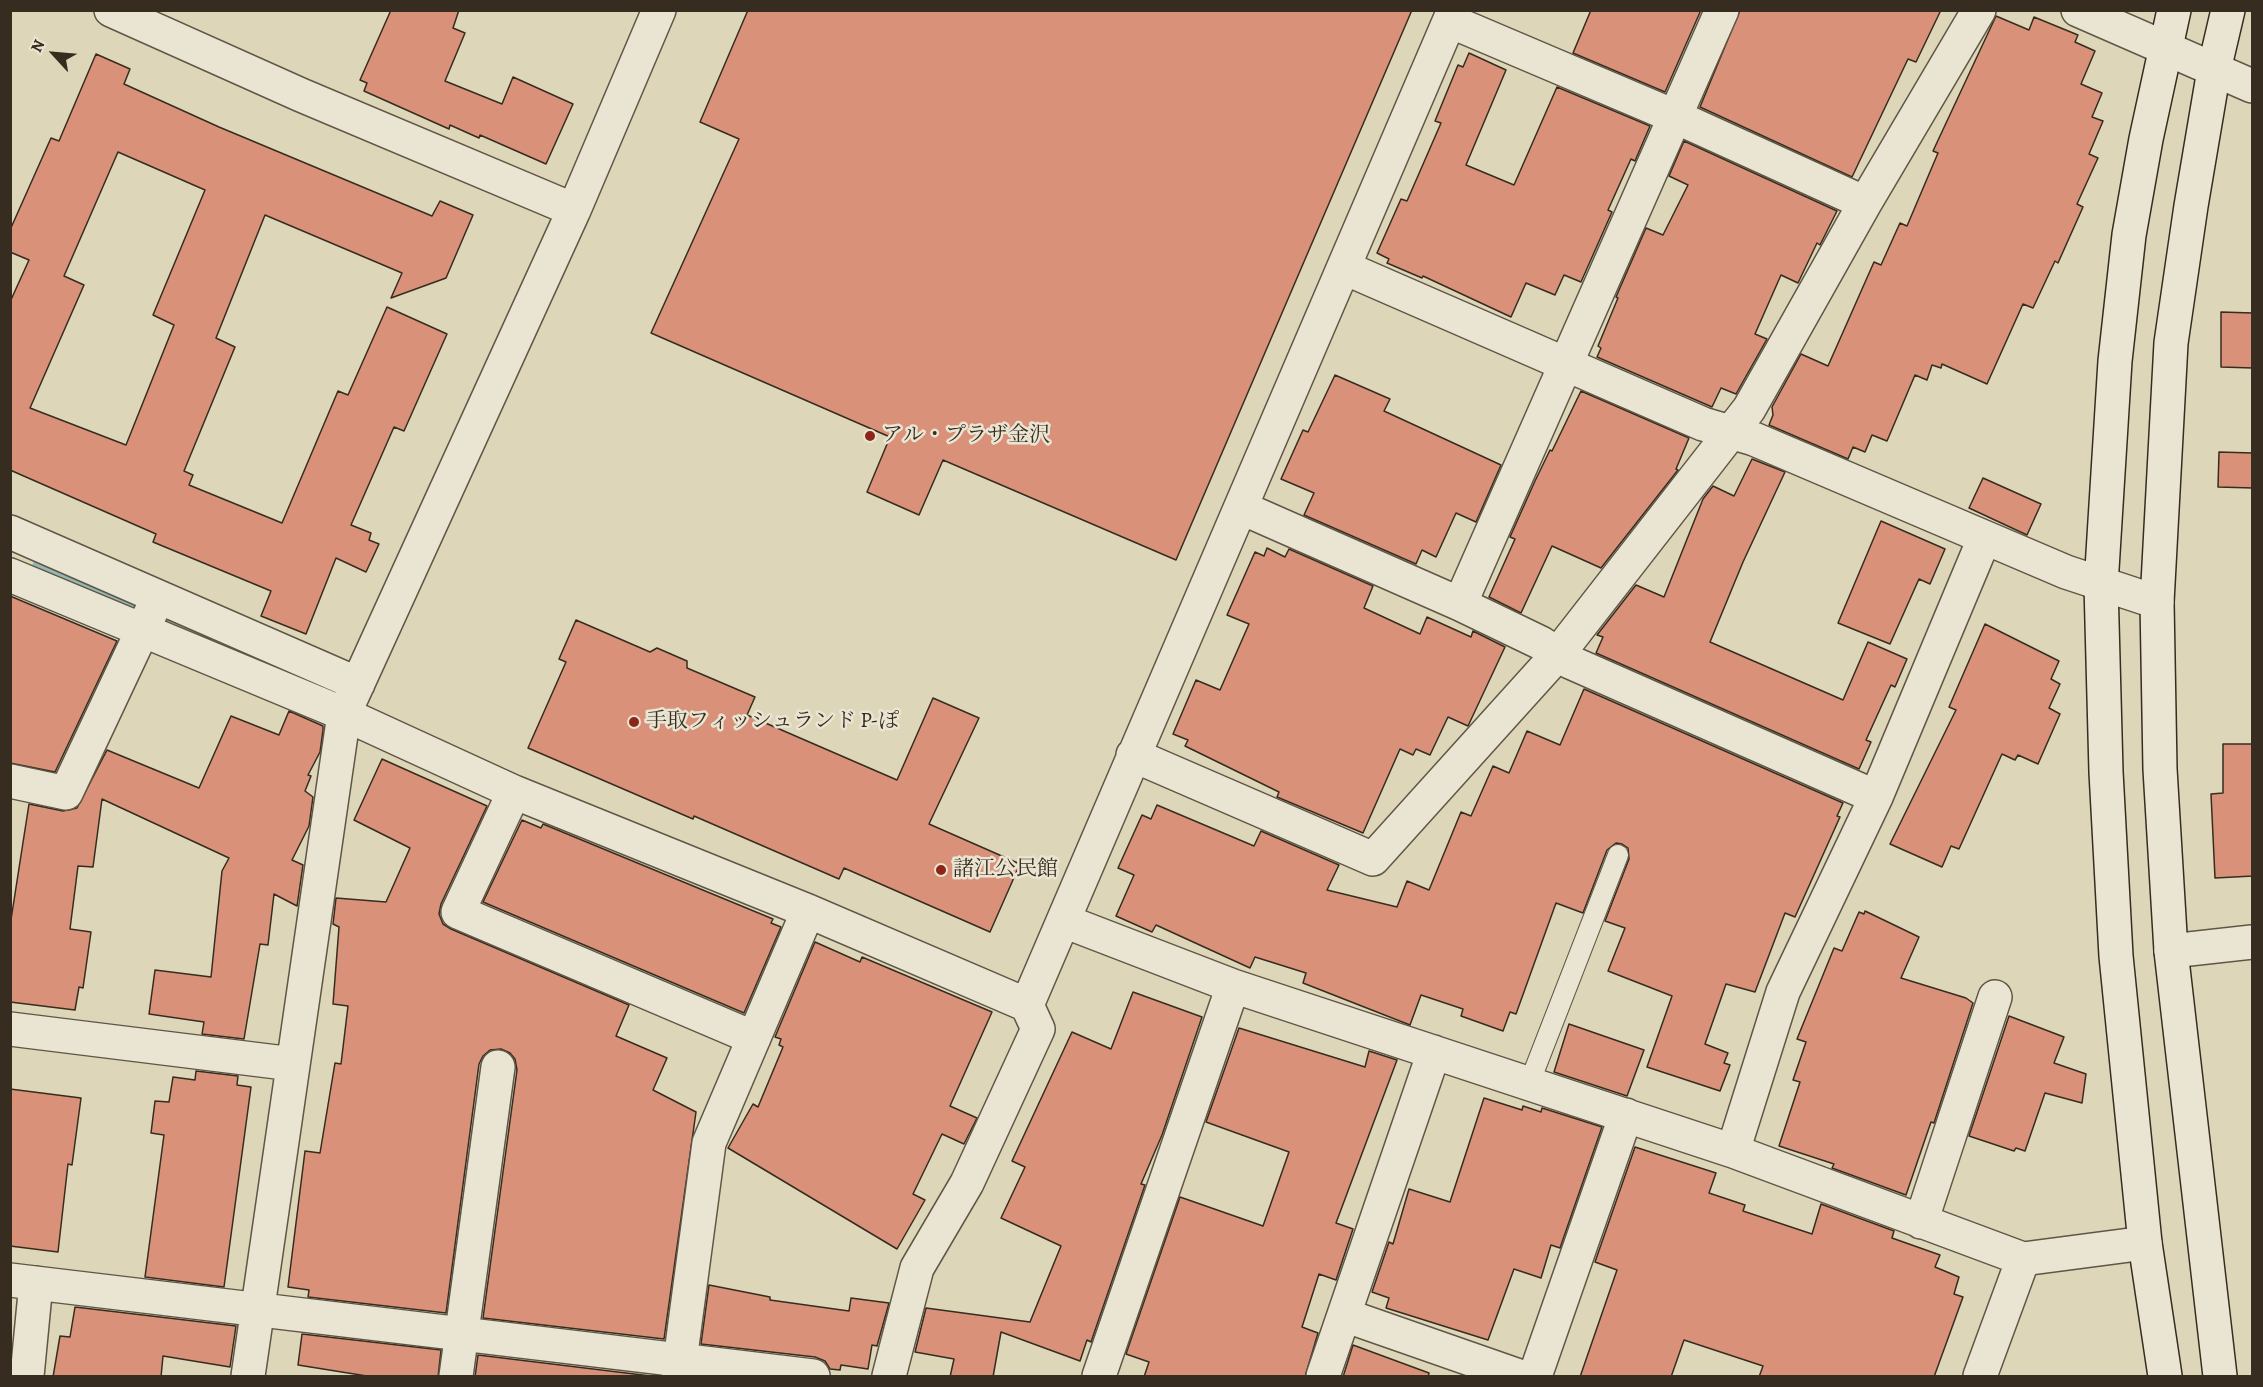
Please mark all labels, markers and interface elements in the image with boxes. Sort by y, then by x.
north arrow [24,24,84,84]
text: N [25,36,50,56]
place label: アル・プラザ金沢 [882,423,1050,449]
marker: アル・プラザ金沢 [863,429,877,443]
place label: 手取フィッシュランド P-ぽ [646,709,899,735]
marker: 手取フィッシュランド P-ぽ [627,715,641,729]
place label: 諸江公民館 [953,857,1058,883]
marker: 諸江公民館 [934,863,948,877]

